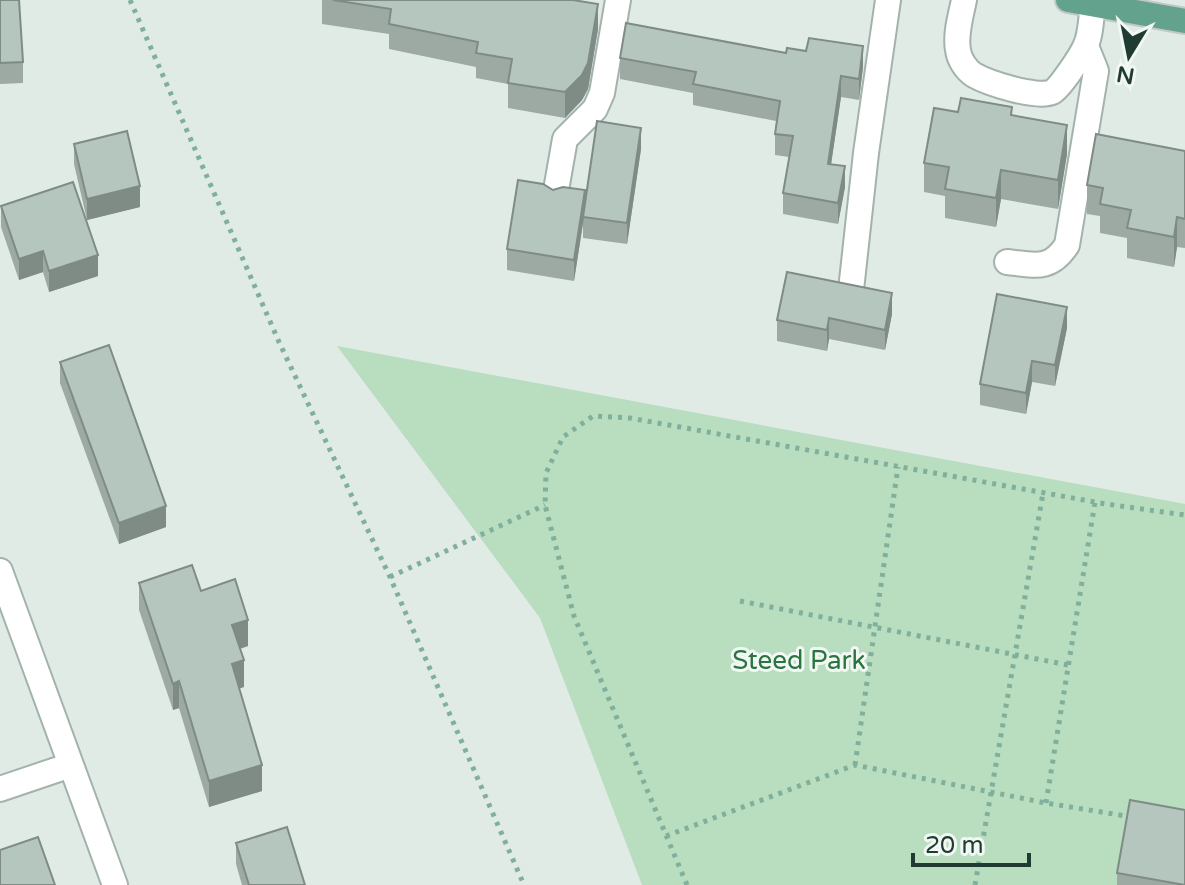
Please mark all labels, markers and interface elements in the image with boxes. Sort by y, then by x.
north arrow [1089,16,1169,96]
text: N [1115,60,1137,89]
park label: Steed Park [732,645,866,676]
scale bar [913,817,1029,867]
text: 20 m [925,831,983,860]

